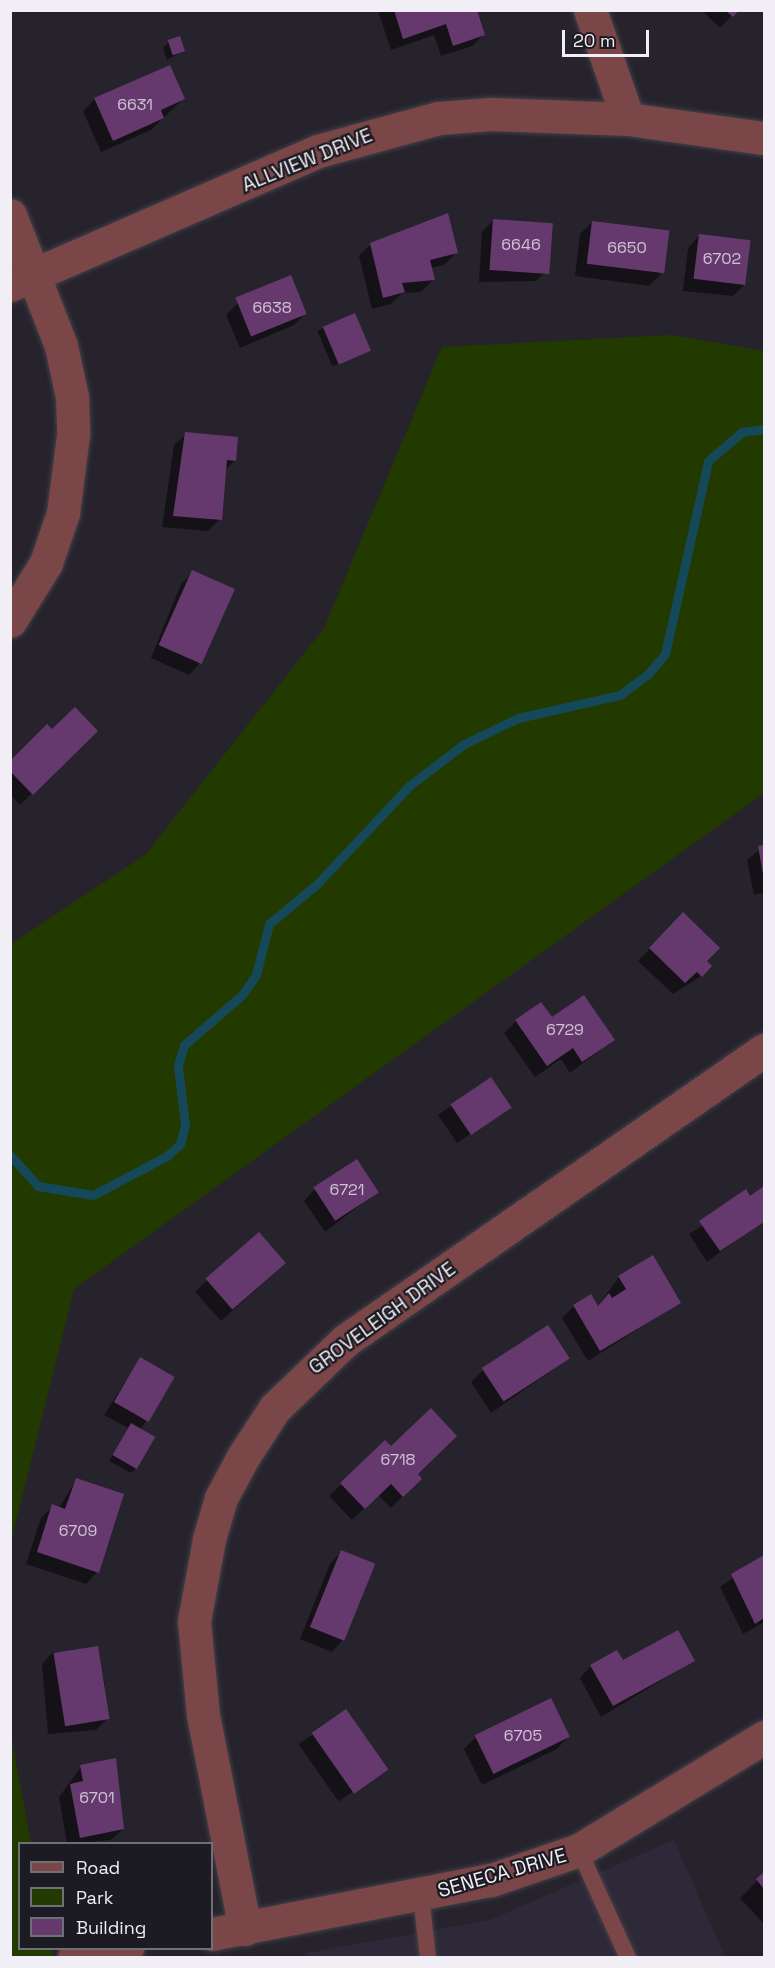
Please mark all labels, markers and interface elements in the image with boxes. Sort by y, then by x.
scale bar [565,18,652,56]
text: 20 m [573,29,616,52]
house number: 6631 [117,95,153,115]
street label: ALLVIEW DRIVE [238,123,376,197]
house number: 6646 [501,235,541,255]
house number: 6650 [607,238,647,258]
house number: 6702 [703,249,741,269]
house number: 6638 [252,298,292,318]
house number: 6729 [546,1020,584,1040]
house number: 6721 [330,1180,364,1200]
street label: GROVELEIGH DRIVE [304,1257,460,1379]
house number: 6718 [380,1450,416,1470]
house number: 6709 [59,1521,97,1541]
house number: 6705 [504,1726,542,1746]
house number: 6701 [79,1788,115,1808]
legend [18,1842,213,1950]
street label: SENECA DRIVE [435,1843,569,1903]
text: Road [76,1856,120,1879]
text: Park [76,1886,113,1909]
text: Building [76,1916,146,1939]

